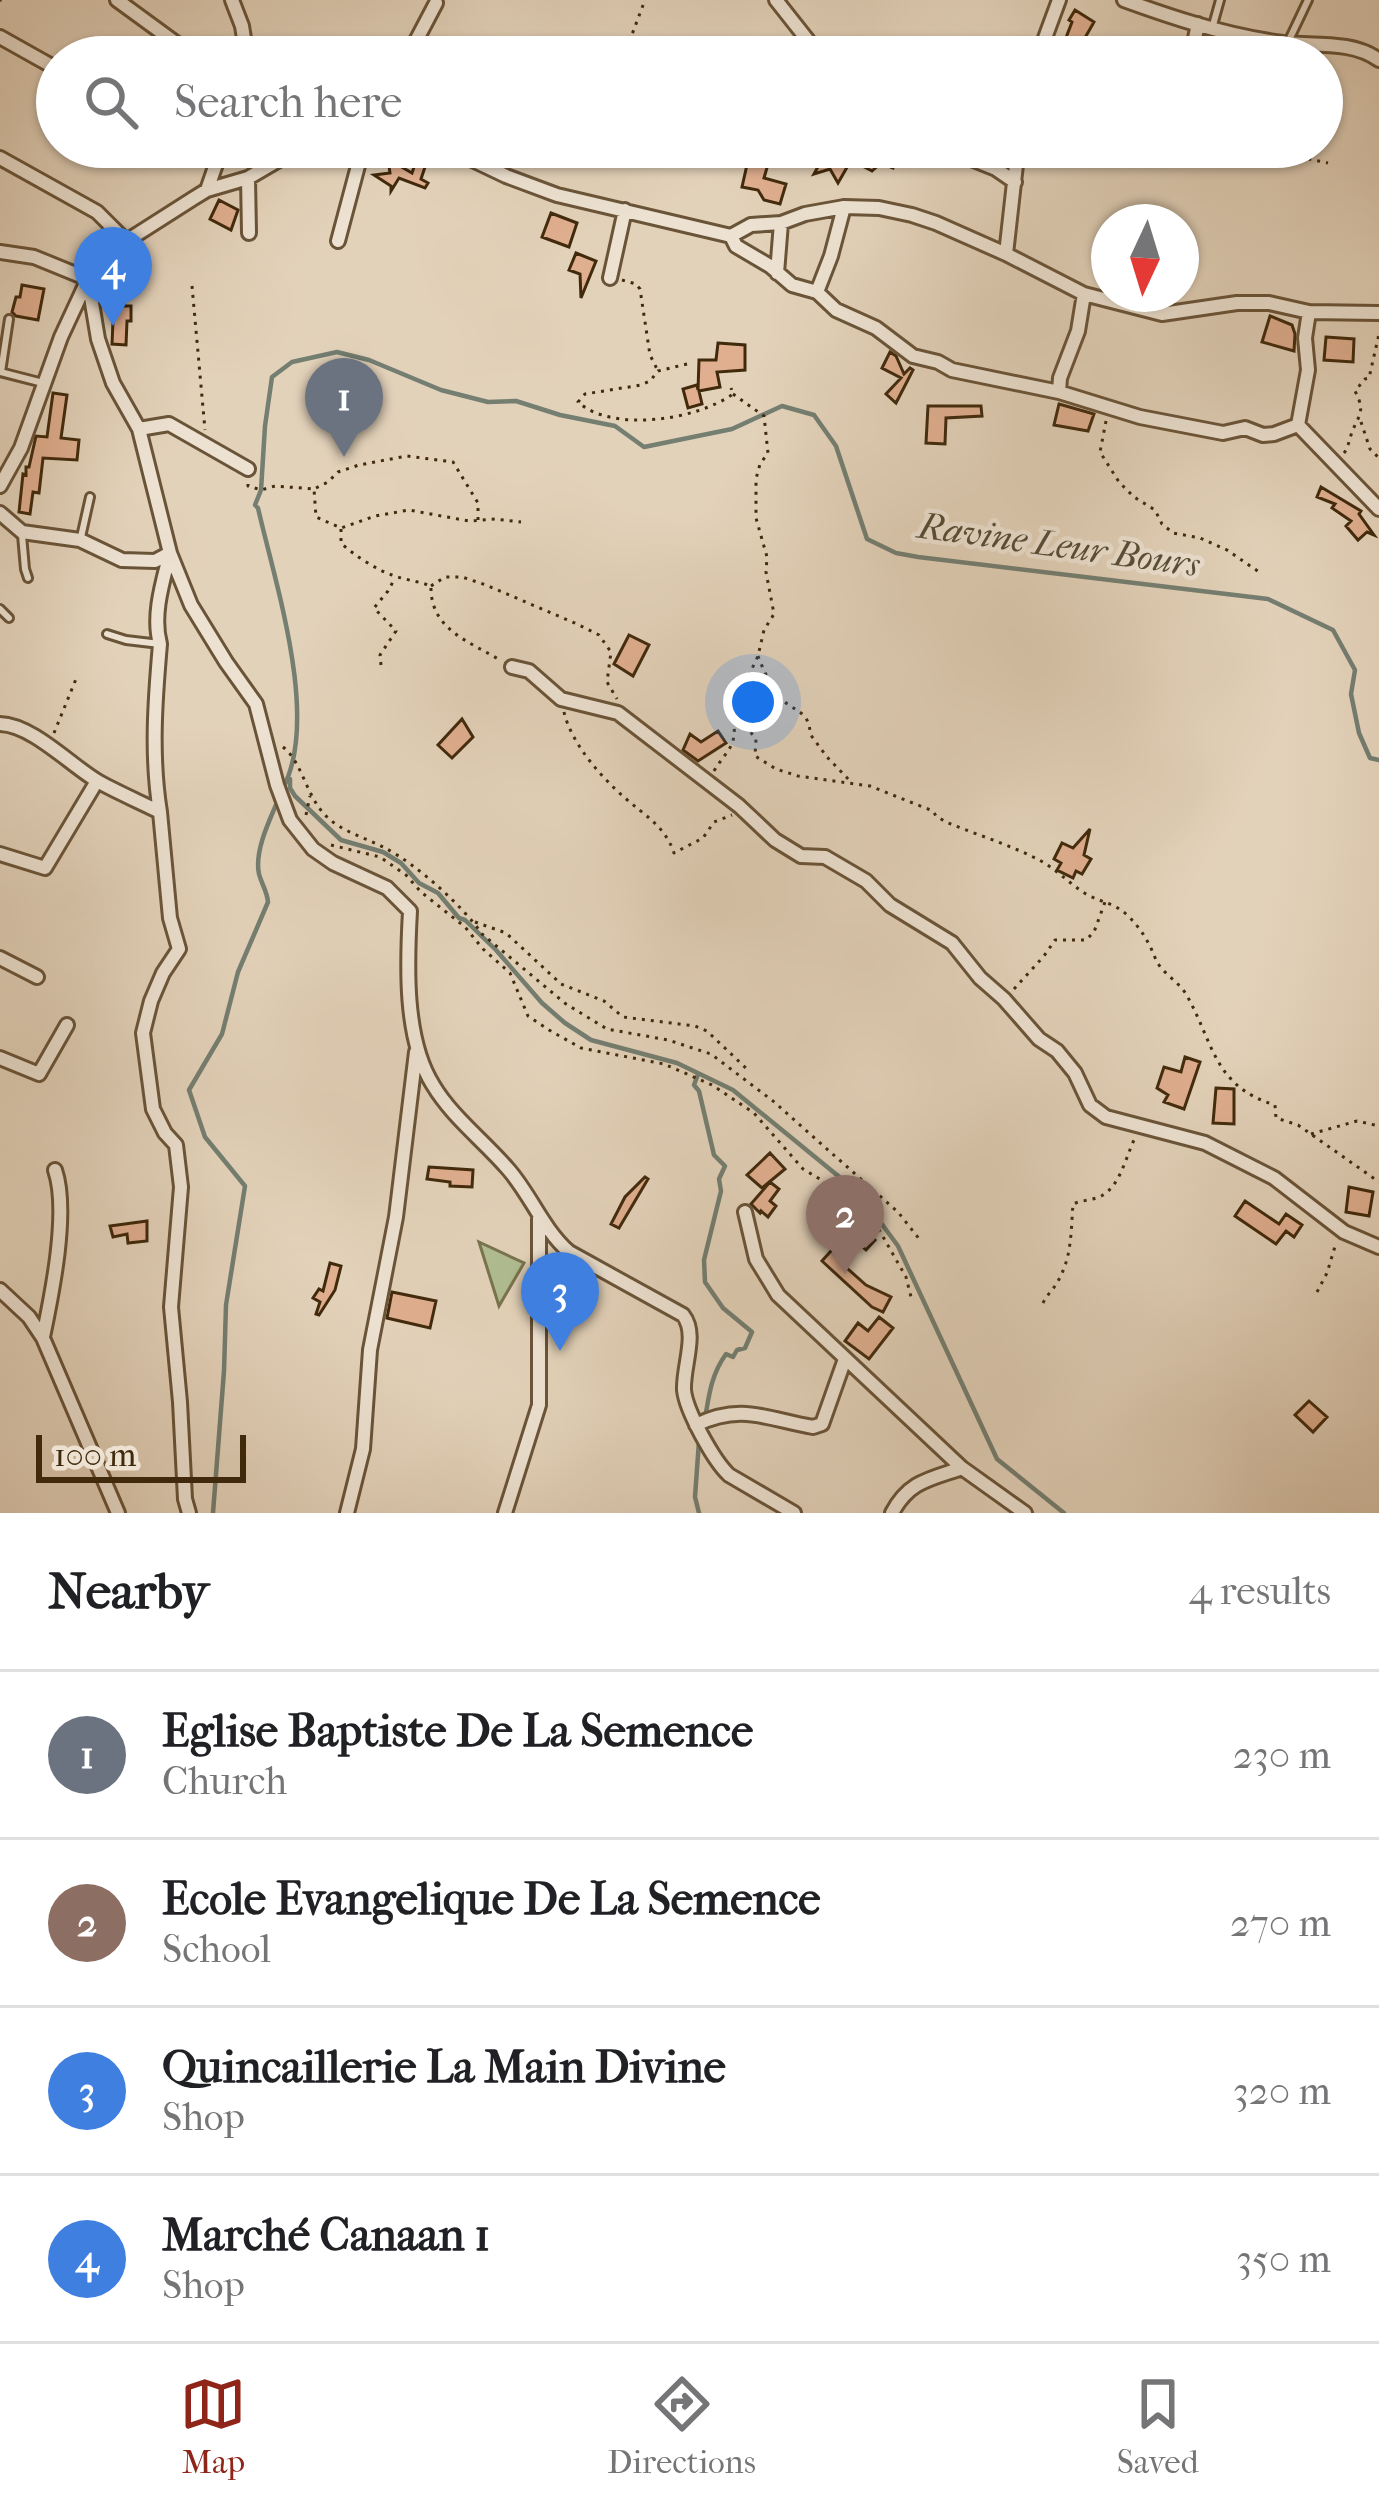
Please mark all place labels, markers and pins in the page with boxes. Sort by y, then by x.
pin: 4 [74,227,152,326]
pin: 1 [305,358,383,457]
pin: 2 [806,1175,884,1274]
pin: 3 [521,1252,599,1351]

